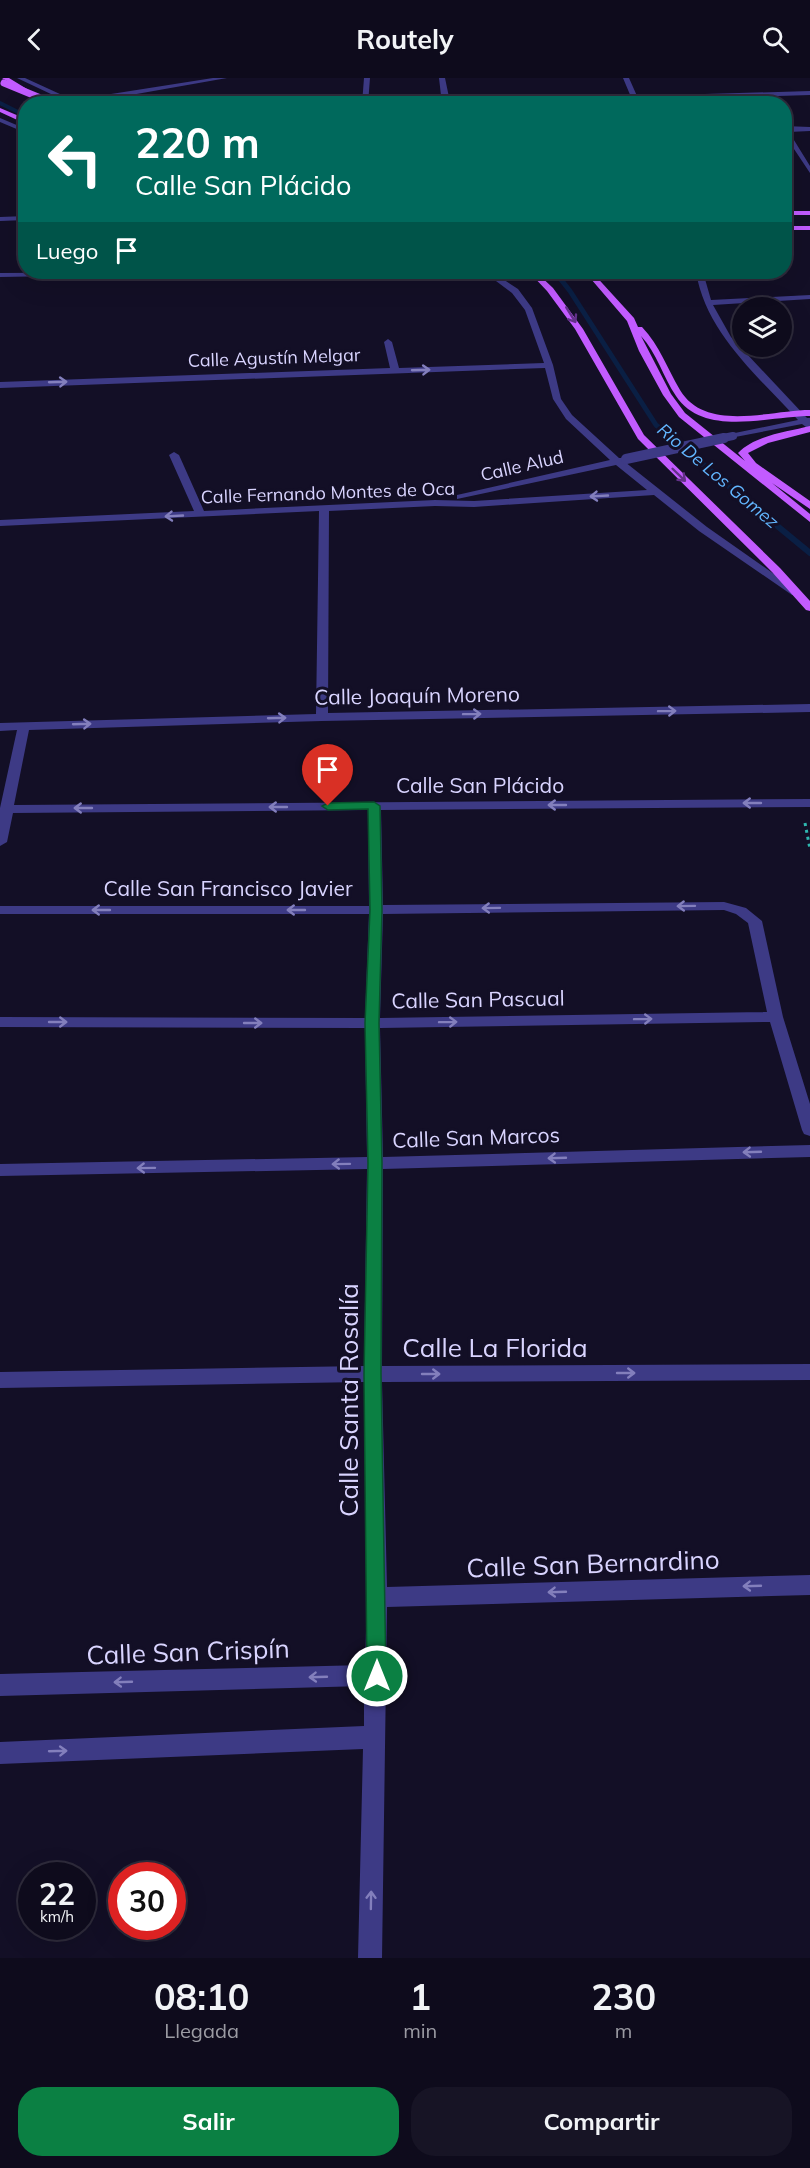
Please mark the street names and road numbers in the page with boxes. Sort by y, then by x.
street label: Calle Agustín Melgar [187,343,361,372]
street label: Calle Alud [478,445,566,486]
street label: Calle Fernando Montes de Oca [200,477,455,508]
street label: Calle Joaquín Moreno [314,680,520,710]
street label: Calle San Plácido [396,772,564,798]
street label: Calle San Francisco Javier [103,875,353,901]
street label: Calle San Pascual [391,984,565,1014]
street label: Calle San Marcos [392,1121,560,1153]
street label: Calle Santa Rosalía [332,1283,365,1517]
street label: Calle La Florida [402,1331,588,1364]
street label: Calle San Bernardino [466,1543,720,1584]
street label: Calle San Crispín [86,1631,290,1672]

